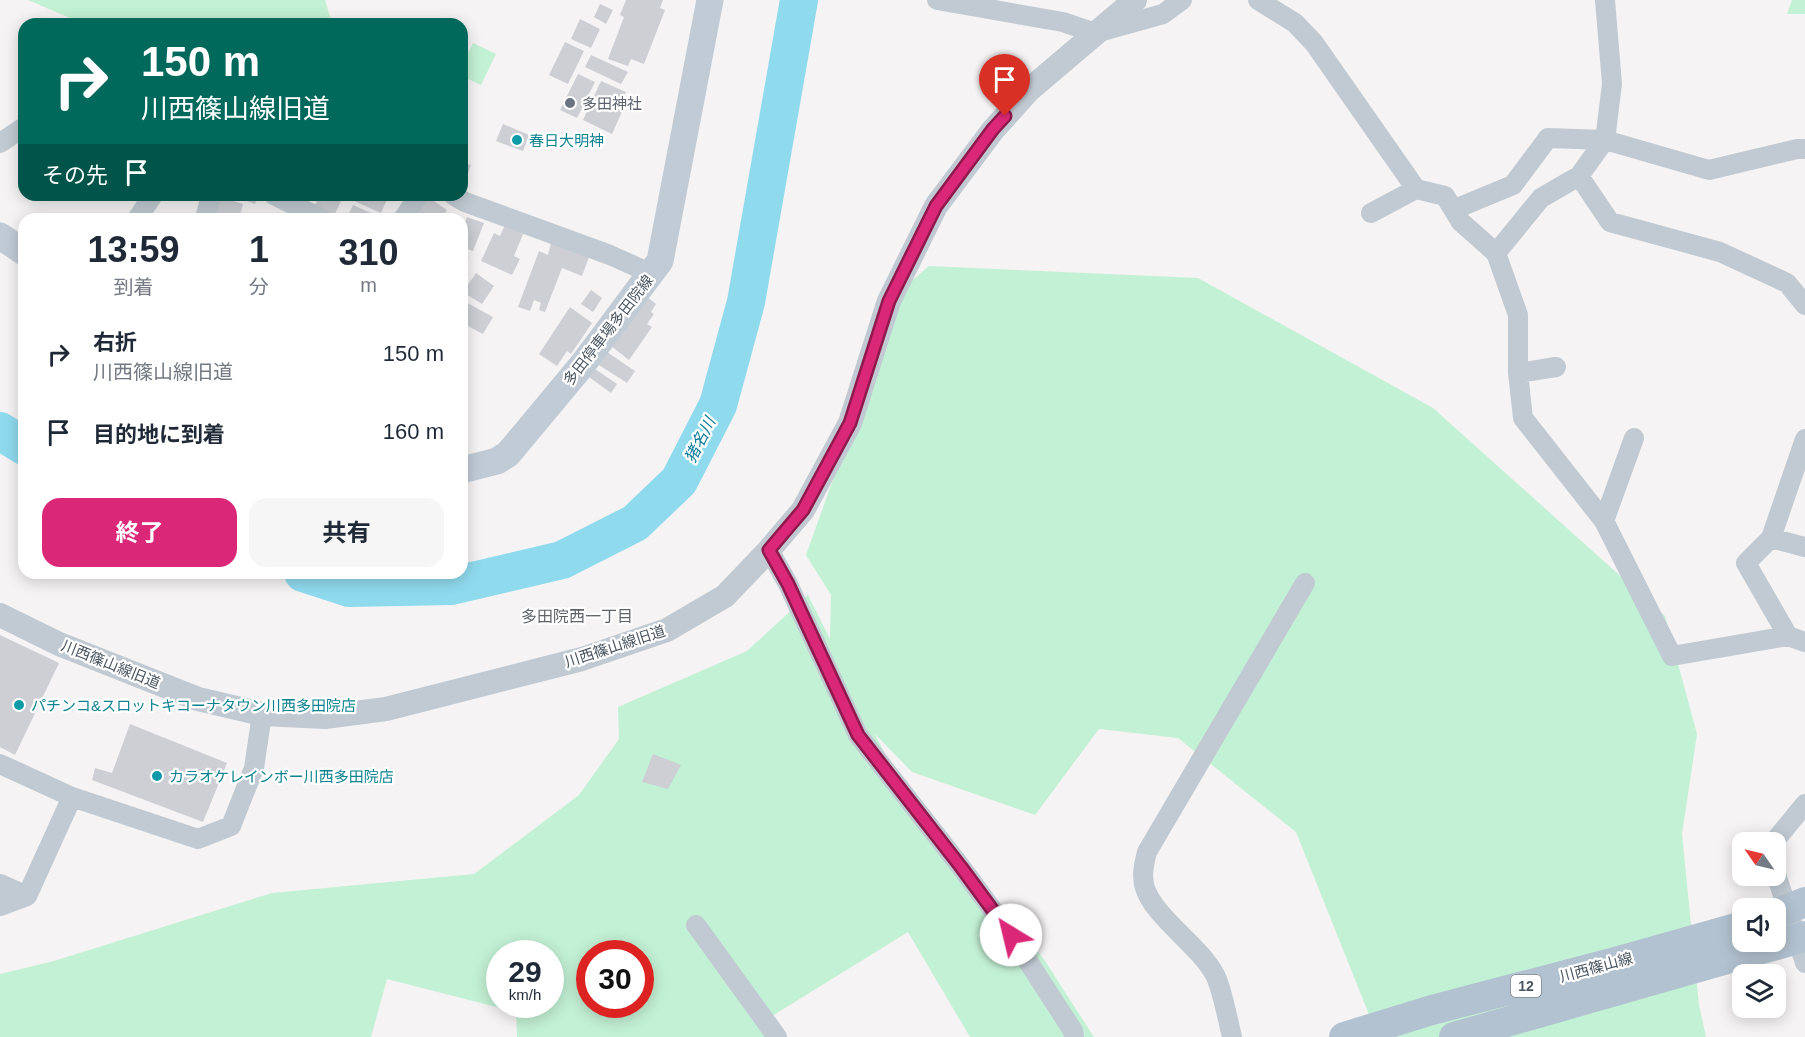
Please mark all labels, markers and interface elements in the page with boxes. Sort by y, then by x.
text: 150 m [141,38,260,85]
icon: right [42,42,120,120]
pin [979,54,1030,116]
icon: arrive [988,63,1021,96]
text: 川西篠山線旧道 [141,94,330,124]
place label: 多田神社 [582,95,642,112]
marker: 多田神社 [563,96,577,110]
place label: 春日大明神 [529,132,604,149]
marker: 春日大明神 [510,133,524,147]
icon: arrive [120,156,153,189]
text: その先 [42,163,108,188]
text: 13:59 [87,229,180,270]
text: 1 [249,229,269,270]
text: 310 [338,232,399,273]
street label: 多田停車場多田院線 [560,272,656,388]
text: m [360,274,377,296]
text: 到着 [113,276,153,298]
text: 分 [249,276,269,298]
text: 右折 [93,330,137,355]
icon: right [42,338,75,371]
text: 150 m [383,341,444,366]
text: 川西篠山線旧道 [93,361,233,383]
water label: 猪名川 [682,413,719,465]
icon: arrive [42,416,75,449]
text: 160 m [383,419,444,444]
text: 目的地に到着 [93,422,225,447]
button: 終了 [42,498,237,567]
button: 共有 [249,498,444,567]
district label: 多田院西一丁目 [521,608,633,625]
street label: 川西篠山線旧道 [562,622,668,670]
street label: 川西篠山線旧道 [59,636,163,692]
place label: パチンコ&スロットキコーナタウン川西多田院店 [31,697,356,714]
marker: パチンコ&スロットキコーナタウン川西多田院店 [12,698,26,712]
place label: カラオケレインボー川西多田院店 [169,768,394,785]
marker: カラオケレインボー川西多田院店 [150,769,164,783]
north arrow [1732,832,1786,886]
map controls [1732,832,1786,1018]
button: sound [1732,898,1786,952]
position arrow [979,903,1043,967]
speed limit sign: 30 [576,940,654,1018]
street label: 川西篠山線 [1558,949,1634,985]
text: 29 [508,955,542,988]
button: layers [1732,964,1786,1018]
road number: 12 [1511,975,1541,997]
text: km/h [509,986,541,1003]

